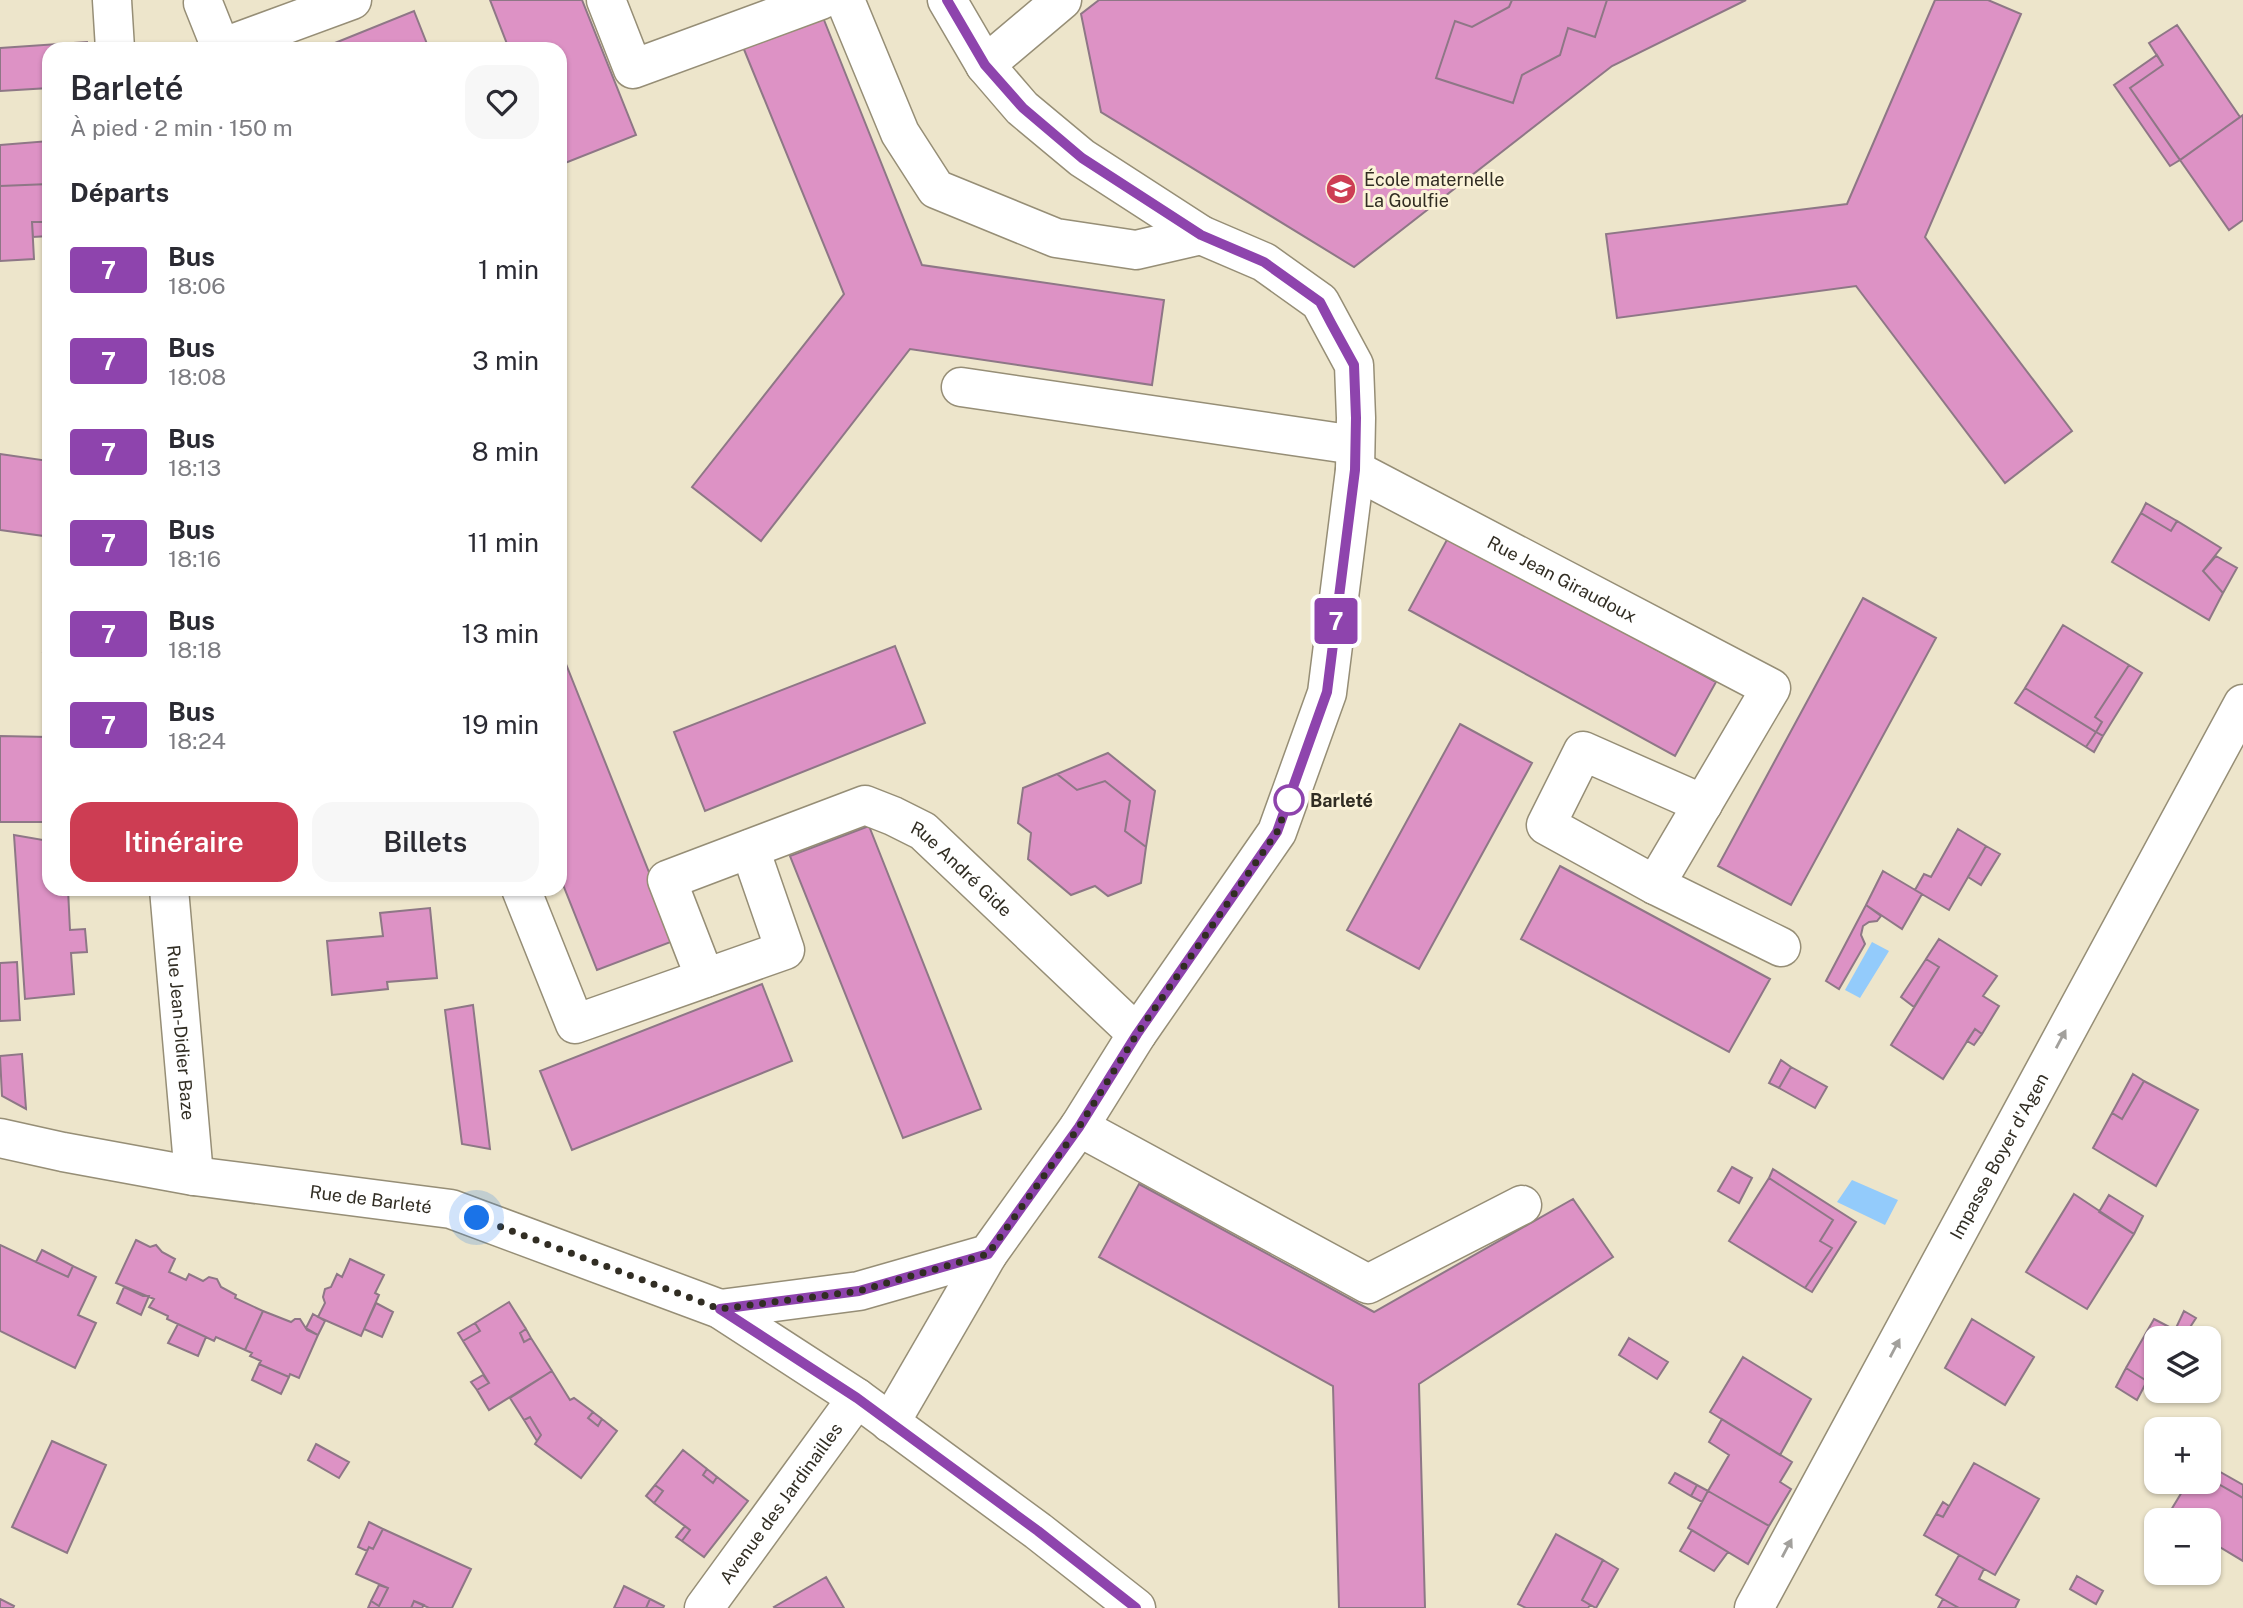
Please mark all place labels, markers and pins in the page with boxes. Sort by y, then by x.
place label: École maternelle La Goulfie [1364,168,1504,211]
school or university icon: École maternelle La Goulfie [1324,172,1358,206]
marker: Barleté [1274,785,1304,815]
place label: Barleté [1310,790,1373,811]

